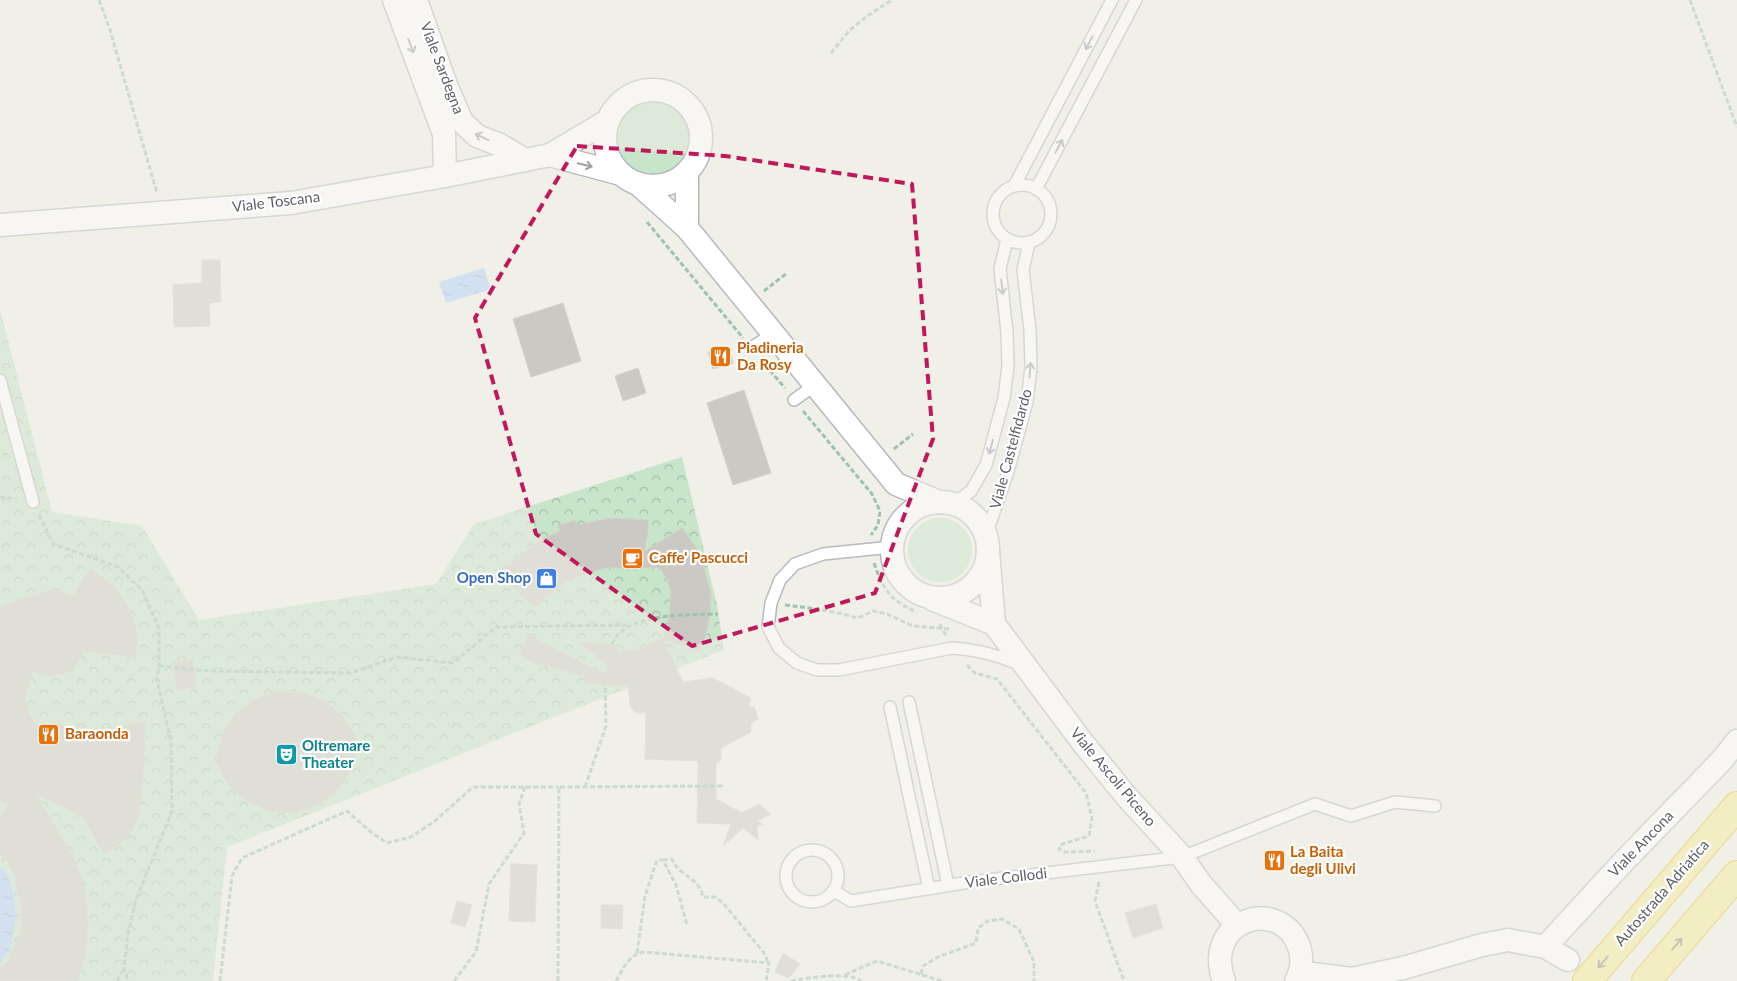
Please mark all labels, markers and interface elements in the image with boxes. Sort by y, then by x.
street label: Viale Sardegna [417,19,469,116]
one-way arrow [1084,35,1093,50]
one-way arrow [407,37,416,53]
one-way arrow [475,132,490,141]
one-way arrow [1054,138,1064,153]
one-way arrow [577,160,593,170]
street label: Viale Toscana [231,187,321,215]
one-way arrow [997,279,1007,295]
place label: Piadineria Da Rosy [737,338,804,373]
restaurant icon: Piadineria Da Rosy [709,345,733,369]
one-way arrow [1025,363,1035,379]
street label: Viale Castelfidardo [985,387,1035,511]
one-way arrow [985,439,995,455]
cafe icon: Caffe' Pascucci [621,546,645,570]
place label: Caffe' Pascucci [649,548,748,566]
shop icon: Open Shop [535,566,559,590]
place label: Open Shop [457,568,531,586]
restaurant icon: Baraonda [37,722,61,746]
street label: Viale Ascoli Piceno [1067,723,1160,829]
place label: Baraonda [65,724,129,742]
place label: Oltremare Theater [302,736,370,771]
theatre icon: Oltremare Theater [274,743,298,767]
street label: Viale Ancona [1604,806,1677,880]
street label: Autostrada Adriatica [1610,836,1712,949]
place label: La Baita degli Ulivi [1290,842,1356,877]
restaurant icon: La Baita degli Ulivi [1262,849,1286,873]
street label: Viale Collodi [964,863,1048,891]
one-way arrow [1672,938,1683,951]
one-way arrow [1597,956,1609,969]

